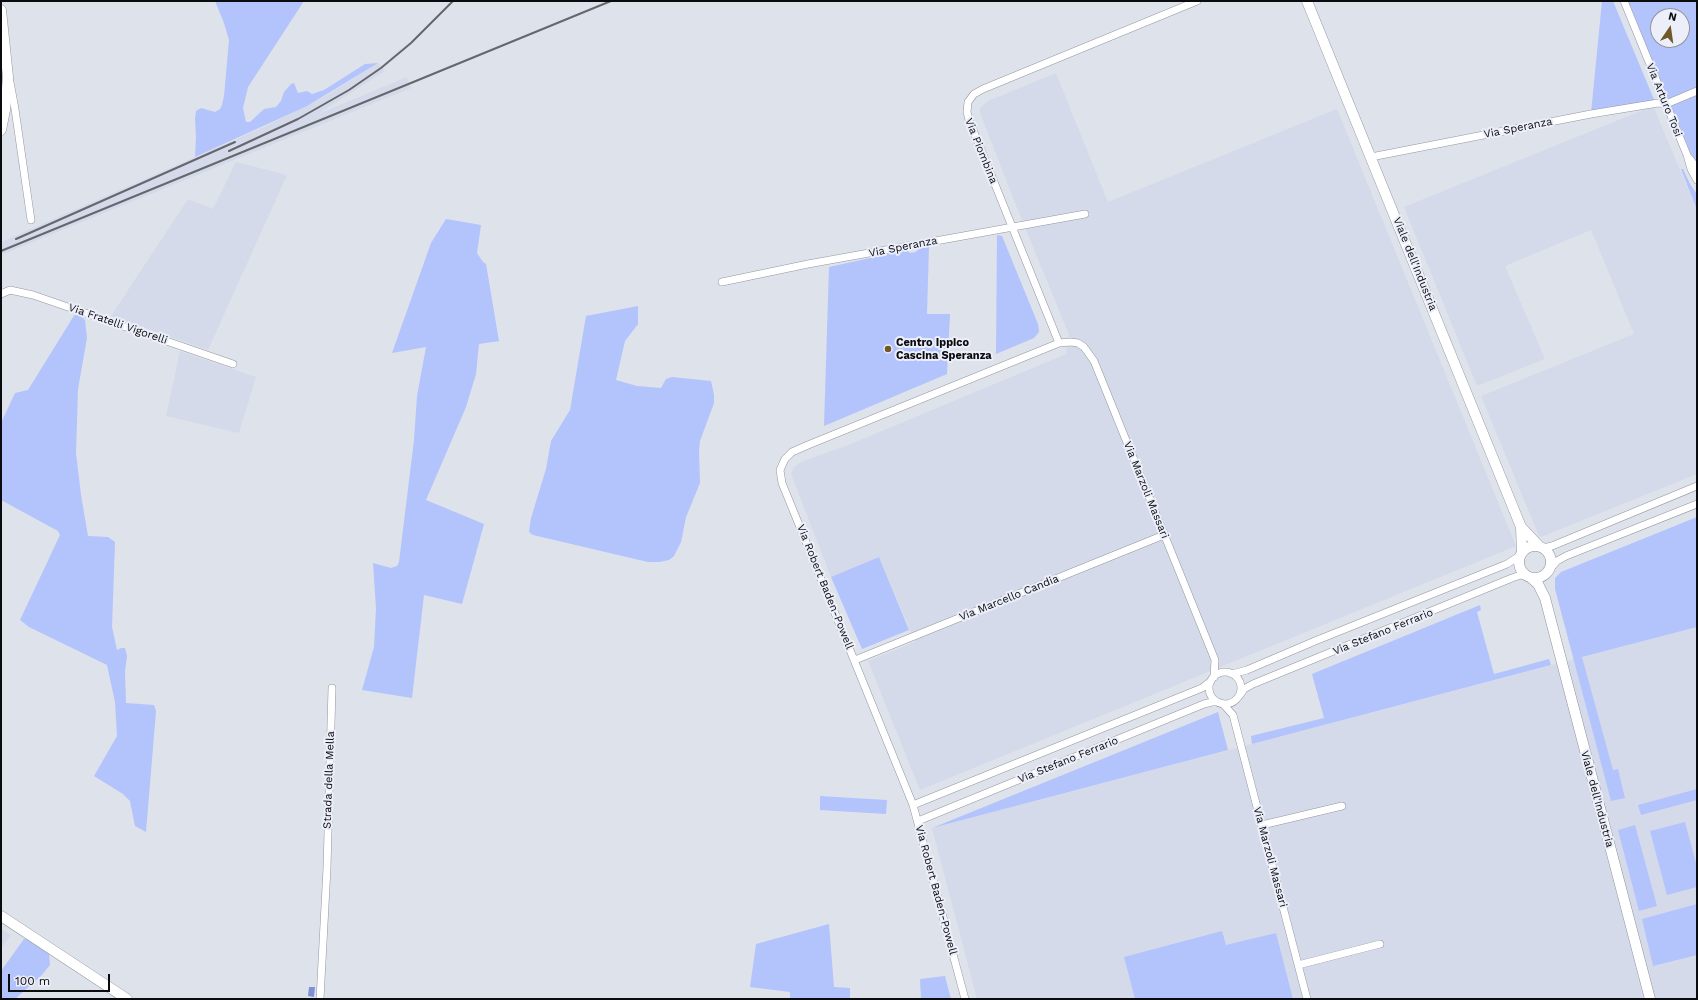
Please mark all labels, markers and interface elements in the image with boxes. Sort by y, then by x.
north arrow [1650,8,1690,48]
text: N [1667,10,1678,24]
street label: Via Arturo Tosi [1643,61,1685,139]
street label: Via Speranza [1483,115,1553,141]
street label: Via Piombina [962,116,1000,186]
street label: Viale dell'Industria [1390,215,1440,313]
street label: Via Speranza [868,234,938,260]
street label: Via Fratelli Vigorelli [67,301,169,347]
place label: Centro Ippico Cascina Speranza [896,336,992,362]
marker: Centro Ippico Cascina Speranza [883,344,893,354]
street label: Via Marzoli Massari [1121,440,1171,540]
street label: Via Robert Baden-Powell [794,523,856,651]
street label: Via Marcello Candia [957,572,1061,624]
street label: Via Stefano Ferrario [1331,606,1435,658]
street label: Strada della Mella [321,731,337,829]
street label: Via Stefano Ferrario [1016,734,1120,786]
street label: Viale dell'Industria [1578,749,1616,849]
street label: Via Marzoli Massari [1250,805,1290,909]
street label: Via Robert Baden-Powell [912,824,960,956]
scale bar [10,966,112,992]
text: 100 m [15,974,50,988]

